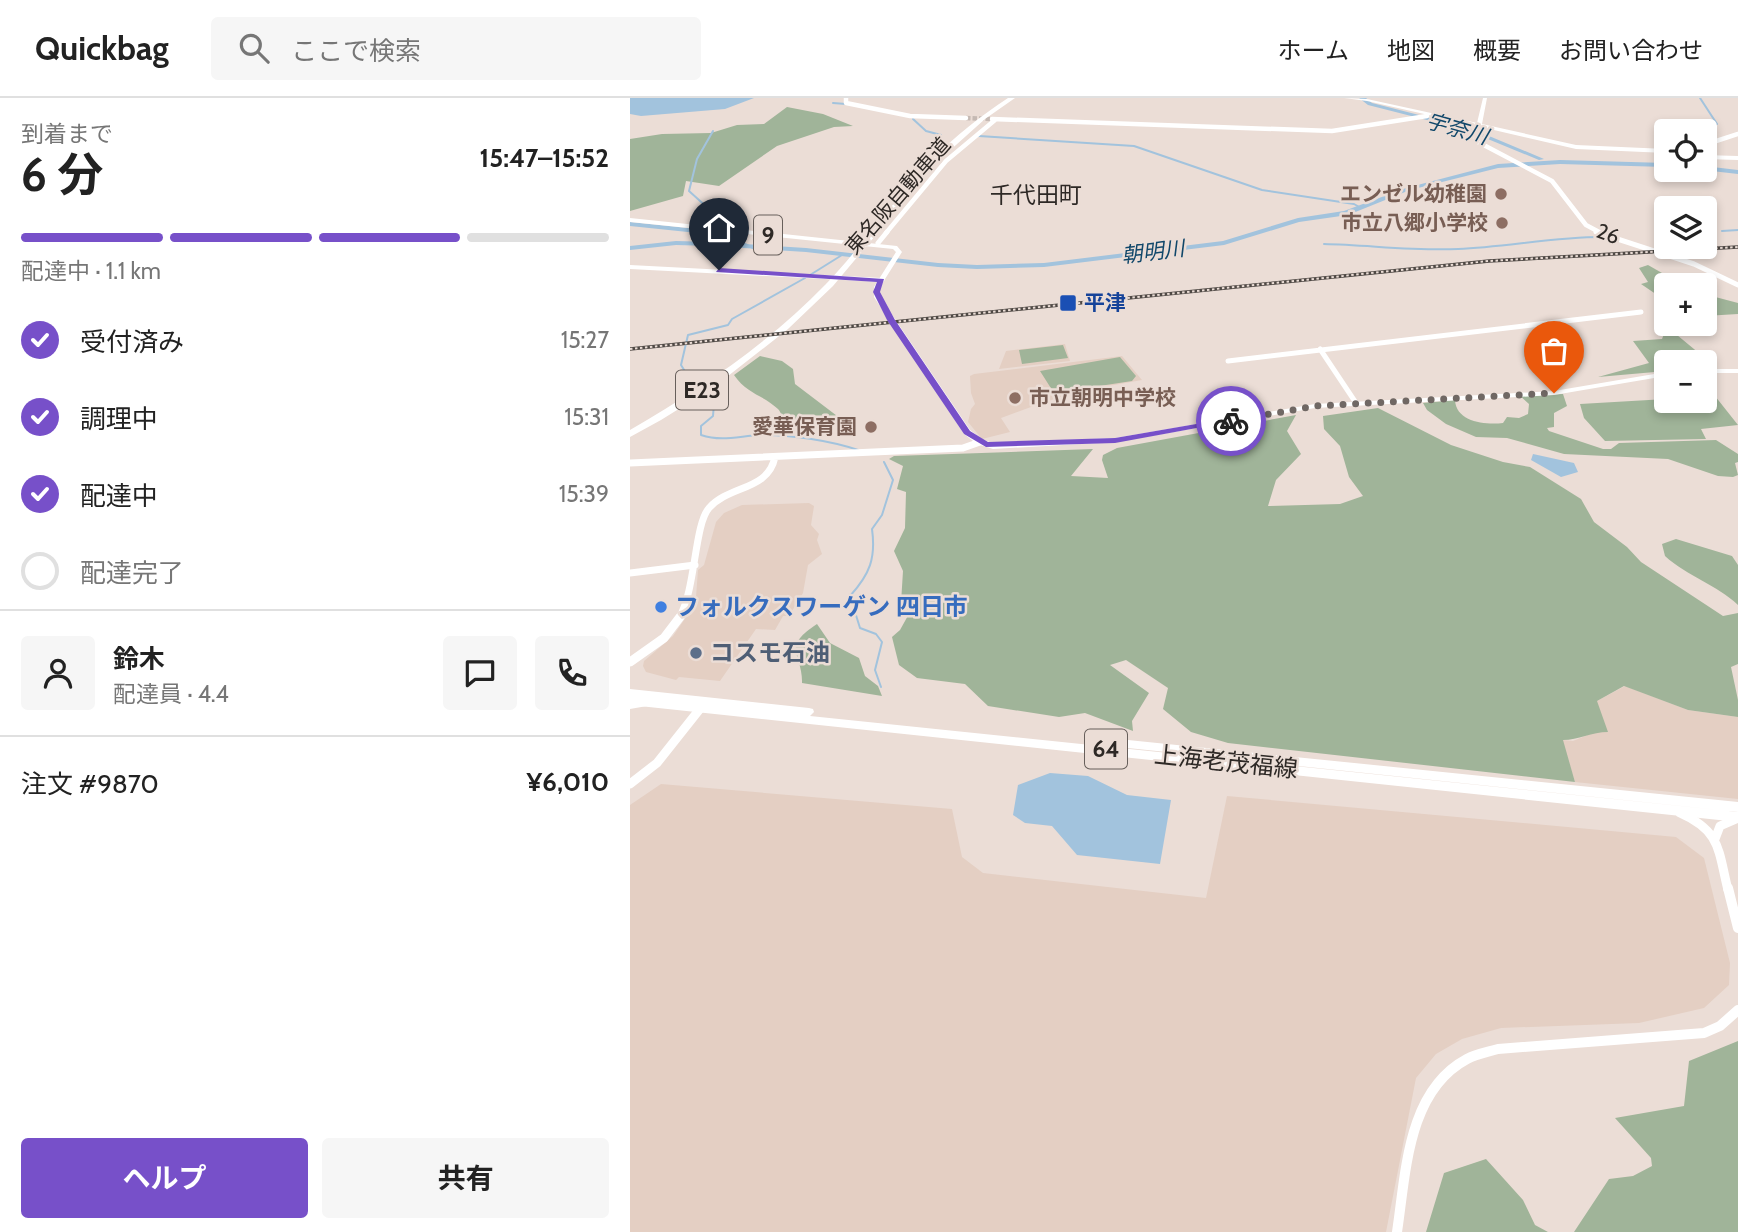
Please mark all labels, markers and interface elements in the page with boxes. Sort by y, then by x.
search box [211,17,701,80]
text: Quickbag [35,28,169,68]
icon: search [235,29,273,67]
text: ここで検索 [291,35,421,67]
text: ホーム [1278,36,1349,65]
text: 地図 [1387,36,1435,65]
text: 概要 [1473,36,1521,65]
text: お問い合わせ [1559,36,1703,65]
water label: 宇奈川 [1423,108,1493,150]
map controls [1654,119,1717,413]
button: locate [1654,119,1717,182]
text: 到着まで [21,120,113,148]
street label: 東名阪自動車道 [840,132,955,259]
text: 15:47–15:52 [480,142,609,174]
text: 6 分 [21,147,103,203]
district label: 千代田町 [990,181,1082,209]
place label: エンゼル幼稚園 [1340,181,1487,206]
marker: エンゼル幼稚園 [1493,186,1509,202]
button: layers [1654,196,1717,259]
pin [689,198,749,270]
icon: home [700,209,738,247]
place label: 市立八郷小学校 [1341,210,1488,235]
marker: 市立八郷小学校 [1494,215,1510,231]
road number: 9 [754,216,782,254]
street label: 26 [1593,218,1623,249]
water label: 朝明川 [1120,235,1188,268]
text: 配達中 · 1.1 km [21,257,161,285]
button: + [1654,273,1717,336]
place label: 平津 [1084,290,1126,315]
marker: 平津 [1058,293,1078,313]
icon: check [21,321,59,359]
pin [1524,321,1584,393]
text: 受付済み [80,326,184,358]
text: 15:27 [561,326,609,354]
icon: bag [1535,332,1573,370]
button: − [1654,350,1717,413]
road number: E23 [676,370,728,410]
place label: 市立朝明中学校 [1029,385,1176,410]
courier [1196,386,1266,456]
marker: 市立朝明中学校 [1007,390,1023,406]
icon: check [21,398,59,436]
icon: bike [1212,402,1250,440]
text: 調理中 [80,403,158,435]
text: 15:31 [564,403,609,431]
place label: 愛華保育園 [752,414,857,439]
marker: 愛華保育園 [863,419,879,435]
icon: check [21,475,59,513]
text: 配達中 [80,480,158,512]
text: 15:39 [559,480,609,508]
text: 配達完了 [80,557,184,589]
place label: フォルクスワーゲン 四日市 [675,592,968,621]
marker: フォルクスワーゲン 四日市 [653,599,669,615]
button: person [21,636,95,710]
button: chat [443,636,517,710]
button: phone [535,636,609,710]
place label: コスモ石油 [710,638,830,667]
text: 鈴木 [113,643,165,675]
marker: コスモ石油 [688,645,704,661]
text: 配達員 · 4.4 [113,680,229,708]
road number: 64 [1085,730,1127,768]
street label: 上海老茂福線 [1153,740,1299,783]
text: ¥6,010 [527,766,609,798]
text: 注文 #9870 [21,768,159,800]
button: ヘルプ [21,1138,308,1218]
button: 共有 [322,1138,609,1218]

